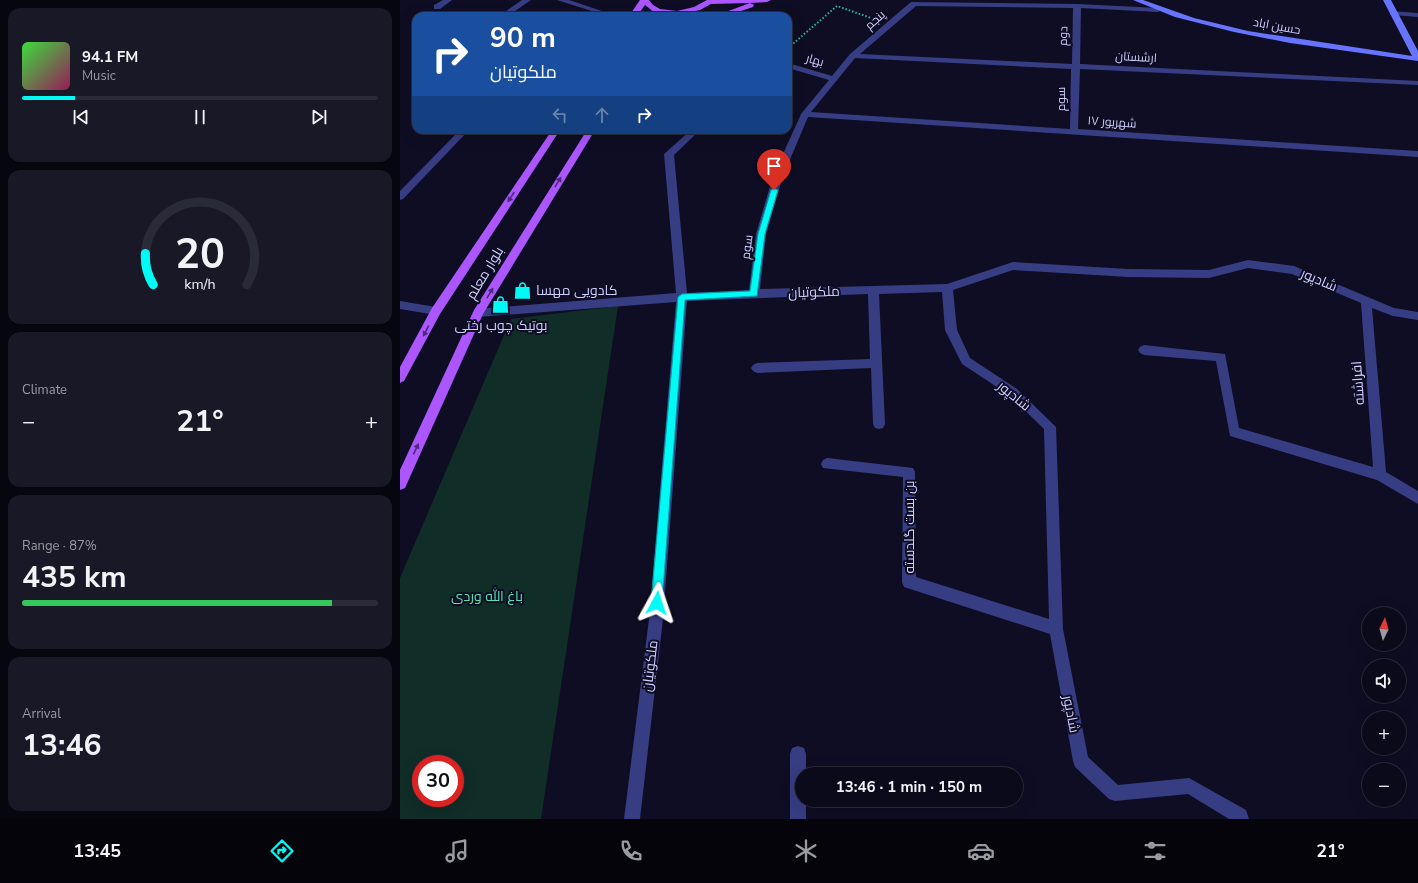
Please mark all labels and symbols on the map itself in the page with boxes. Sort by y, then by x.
street label: پنجم [862,6,890,34]
street label: حسین اباد [1252,14,1302,38]
street label: دوم [1055,26,1071,46]
street label: ارشستان [1115,48,1157,66]
street label: بهار [803,50,826,70]
street label: سوم [1053,87,1069,111]
street label: ۱۷ شهریور [1087,112,1137,132]
pin [757,149,791,190]
one-way arrow [554,177,562,188]
one-way arrow [507,192,515,203]
street label: سوم [737,234,757,260]
street label: بلوار معلم [462,243,508,303]
street label: شادپور [1297,263,1340,296]
shop icon: کادویی مهسا [513,280,533,300]
place label: کادویی مهسا [536,281,617,300]
street label: ملکوتیان [788,282,840,302]
one-way arrow [486,288,494,298]
shop icon: بوتیک چوب رختی [491,295,511,315]
place label: بوتیک چوب رختی [454,316,548,335]
one-way arrow [422,325,429,336]
street label: افراشته [1347,360,1369,406]
street label: شادپور [992,376,1035,415]
one-way arrow [413,443,419,454]
street label: بن بست گلدسته [900,481,919,573]
position arrow [636,582,678,624]
park label: باغ الله وردی [451,587,523,606]
north arrow [1362,607,1406,651]
street label: ملکوتیان [637,639,663,693]
street label: شادپور [1058,693,1084,734]
speed limit sign: 30 [412,755,464,807]

